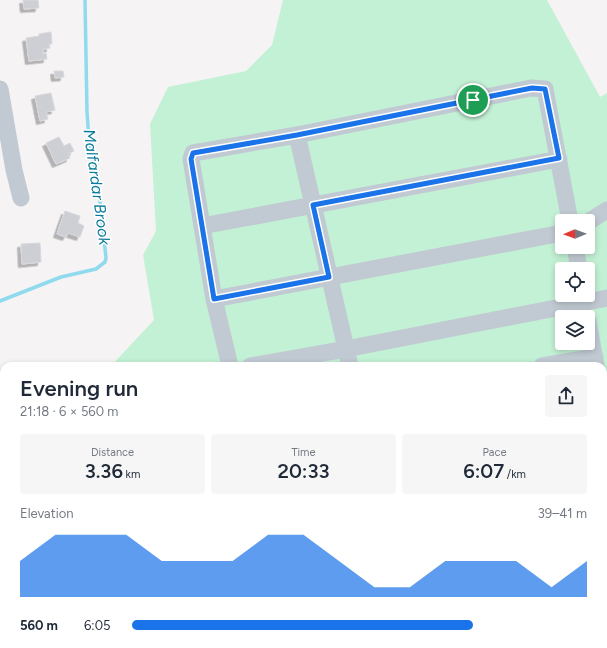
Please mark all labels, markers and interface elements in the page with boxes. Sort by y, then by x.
pin [456,83,490,117]
icon: arrive [462,89,484,111]
water label: Malfardar Brook [79,128,115,247]
north arrow [555,214,595,254]
map controls [555,214,595,350]
button: locate [555,262,595,302]
button: layers [555,310,595,350]
text: Evening run [20,375,138,402]
button: share [545,375,587,417]
text: 21:18 · 6 × 560 m [20,404,118,419]
text: Distance [91,446,134,459]
text: Time [292,446,316,459]
text: Pace [483,446,506,459]
text: 3.36 [85,459,123,483]
text: 20:33 [278,459,330,483]
text: 6:07 [463,459,504,483]
text: km [123,468,140,481]
text: /km [504,468,526,481]
text: Elevation [20,506,73,521]
text: 39–41 m [538,506,587,521]
text: 560 m [20,618,58,633]
text: 6:05 [84,618,110,633]

